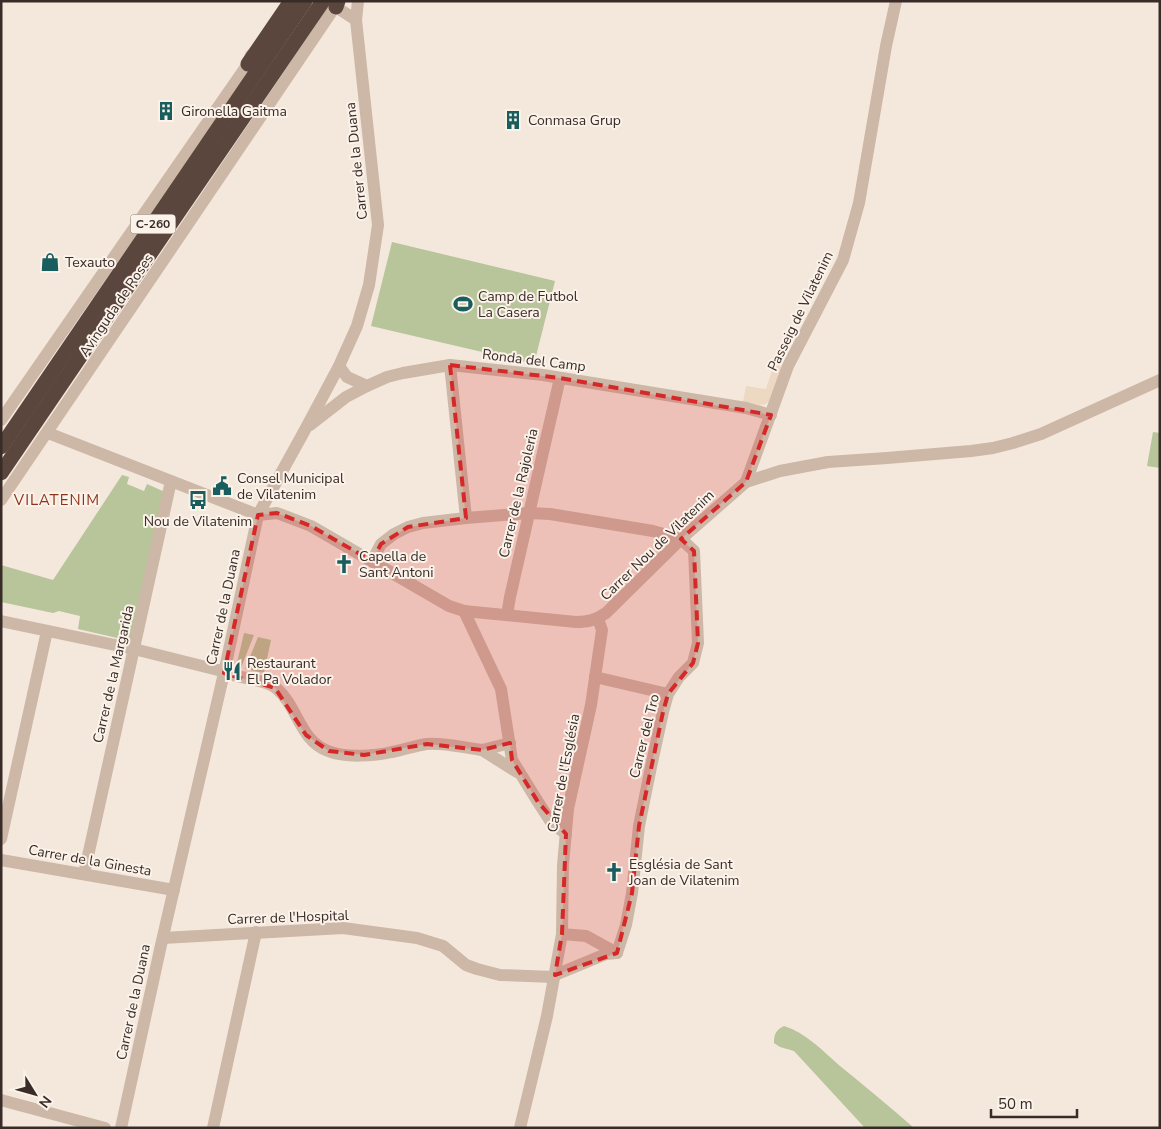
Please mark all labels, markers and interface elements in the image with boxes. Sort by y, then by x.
building icon: Gironella Gaitma [155,100,177,122]
street label: Carrer de la Duana [341,101,372,221]
place label: Gironella Gaitma [181,102,287,121]
building icon: Conmasa Grup [502,109,524,131]
place label: Conmasa Grup [528,111,621,130]
road number: C-260 [130,214,176,233]
street label: Passeig de Vilatenim [763,248,838,374]
street label: Avinguda de Roses [75,250,158,361]
shop icon: Texauto [39,251,61,273]
place label: Texauto [65,253,115,272]
place label: Camp de Futbol La Casera [478,287,579,322]
sports icon: Camp de Futbol La Casera [452,293,474,315]
street label: Ronda del Camp [481,345,587,376]
street label: Carrer de la Rajoleria [494,427,543,560]
place label: Consel Municipal de Vilatenim [237,469,345,504]
public building icon: Consel Municipal de Vilatenim [211,475,233,497]
street label: Carrer Nou de Vilatenim [596,486,718,605]
bus stop icon: Nou de Vilatenim [187,489,209,511]
district label: VILATENIM [13,490,100,510]
place label: Nou de Vilatenim [144,512,252,531]
street label: Carrer de la Duana [202,547,245,667]
place label: Capella de Sant Antoni [359,547,433,582]
church icon: Capella de Sant Antoni [333,553,355,575]
street label: Carrer de la Margarida [88,603,139,745]
place label: Restaurant El Pa Volador [247,654,332,689]
restaurant icon: Restaurant El Pa Volador [221,660,243,682]
street label: Carrer del Tro [625,692,664,780]
street label: Carrer de l'Església [543,712,584,834]
street label: Carrer de la Ginesta [27,840,153,881]
place label: Església de Sant Joan de Vilatenim [628,855,739,890]
church icon: Església de Sant Joan de Vilatenim [603,861,625,883]
street label: Carrer de l'Hospital [227,906,350,929]
street label: Carrer de la Duana [112,942,155,1062]
north arrow [10,1069,60,1119]
scale bar [991,1086,1077,1118]
text: N [34,1092,56,1111]
text: 50 m [998,1094,1033,1114]

